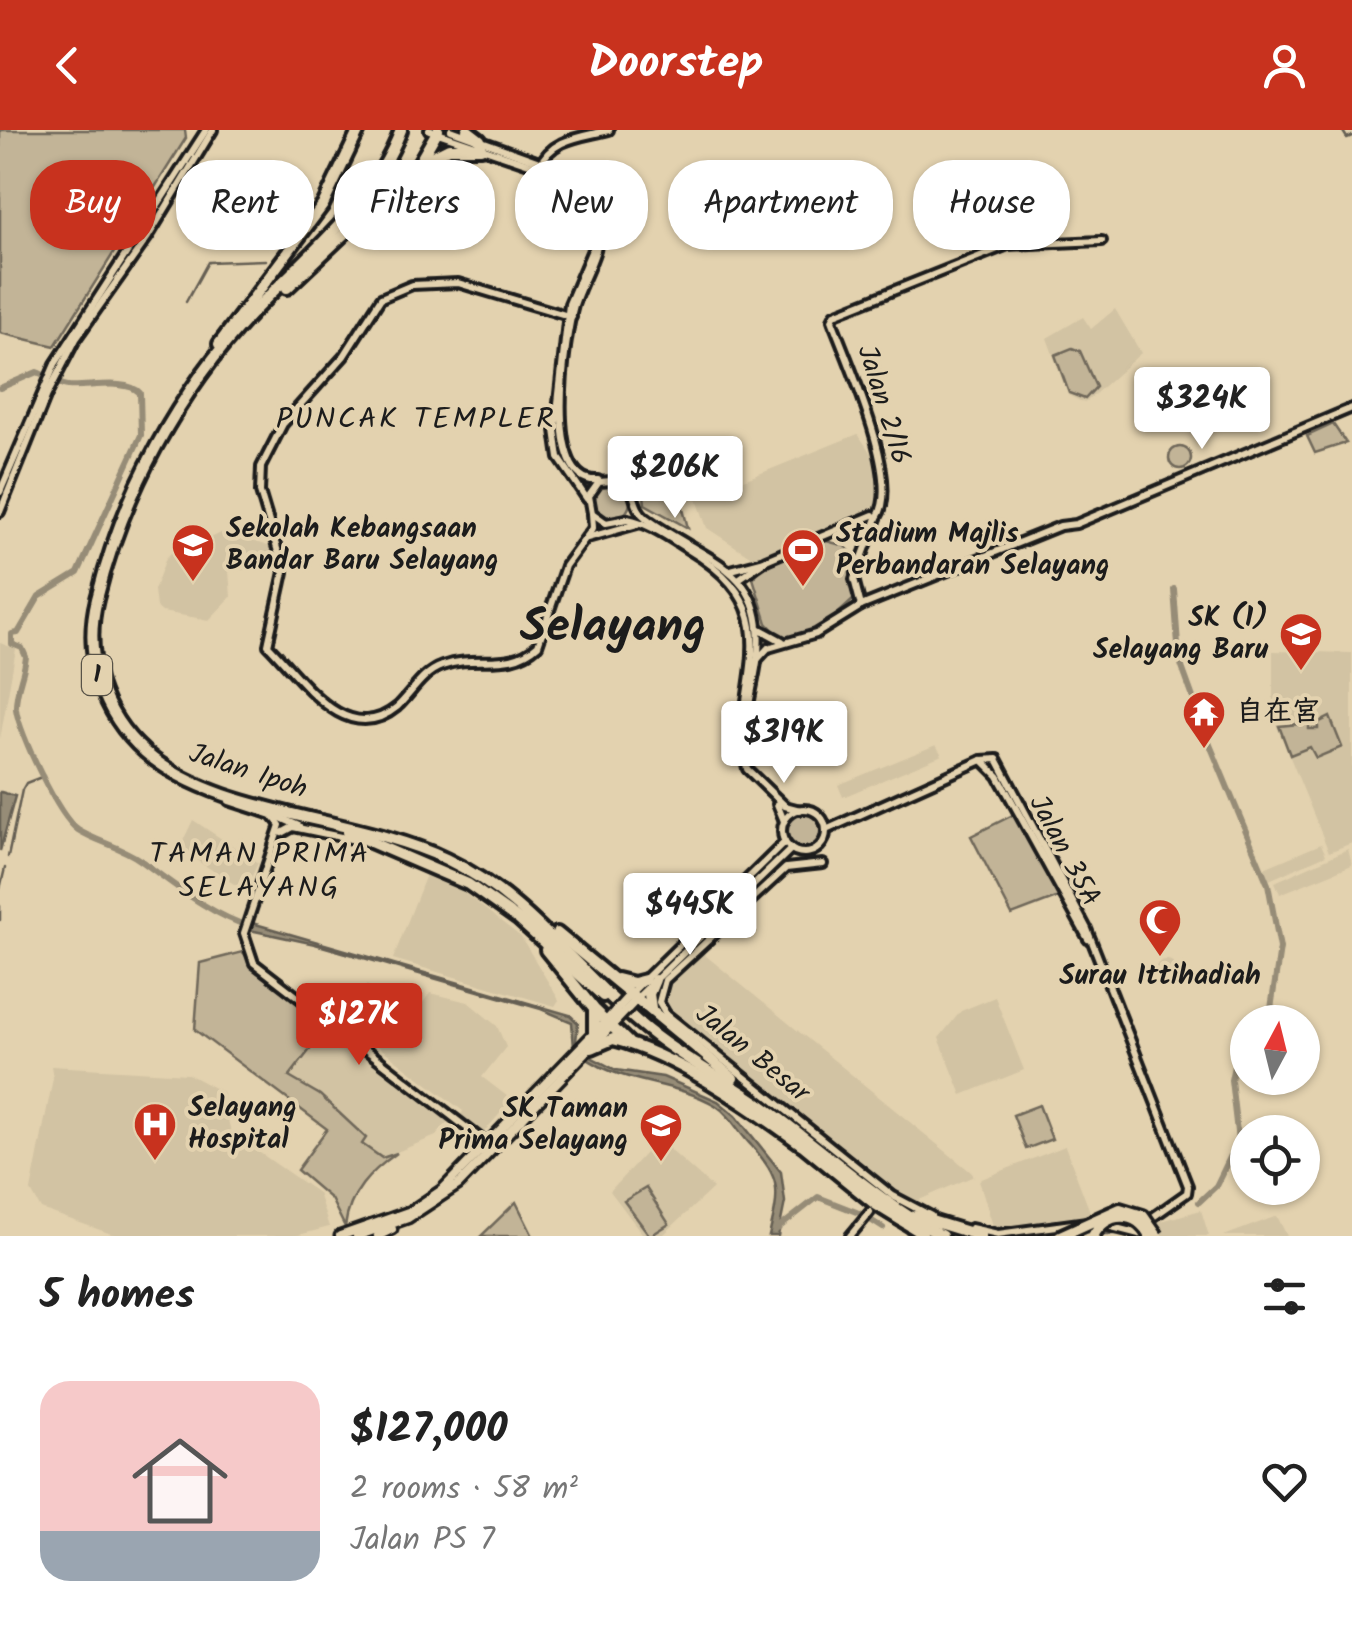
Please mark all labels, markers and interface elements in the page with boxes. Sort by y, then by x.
text: Doorstep [589,29,763,101]
icon: back [40,38,95,93]
icon: person [1257,38,1312,93]
chip: Buy [30,160,156,250]
chip: Rent [176,160,314,250]
chip: Filters [334,160,495,250]
chip: New [515,160,648,250]
chip: Apartment [668,160,893,250]
chip: House [913,160,1070,250]
street label: Jalan 2/16 [844,340,922,470]
pin: $324K [1132,367,1272,452]
text: $324K [1156,374,1248,425]
district label: PUNCAK TEMPLER [276,396,556,444]
pin: $206K [605,436,745,521]
text: $206K [630,443,720,494]
place label: Sekolah Kebangsaan Bandar Baru Selayang [226,507,499,584]
place label: Stadium Majlis Perbandaran Selayang [836,512,1110,589]
school or university icon: Sekolah Kebangsaan Bandar Baru Selayang [170,522,216,583]
sports icon: Stadium Majlis Perbandaran Selayang [780,527,826,588]
district label: Selayang [520,590,706,666]
place label: SK (1) Selayang Baru [1093,596,1268,673]
school or university icon: SK (1) Selayang Baru [1278,611,1324,672]
road number: 1 [82,655,112,695]
temple icon: 自在宫 [1181,689,1227,750]
place label: 自在宫 [1236,690,1320,735]
pin: $319K [714,701,854,786]
text: $319K [743,708,825,759]
street label: Jalan Ipoh [183,732,313,812]
street label: Jalan 35A [1016,787,1112,915]
district label: TAMAN PRIMA SELAYANG [149,831,371,913]
pin: $445K [620,873,760,958]
text: $445K [645,880,735,931]
mosque icon: Surau Ittihadiah [1137,897,1183,958]
place label: Surau Ittihadiah [1059,954,1261,999]
pin: $127K [289,983,429,1068]
text: $127K [318,990,400,1041]
street label: Jalan Besar [685,993,821,1116]
north arrow [1230,1005,1320,1095]
map controls [1230,1005,1320,1205]
place label: Selayang Hospital [188,1086,297,1163]
place label: SK Taman Prima Selayang [439,1087,628,1164]
hospital icon: Selayang Hospital [132,1101,178,1162]
school or university icon: SK Taman Prima Selayang [638,1102,684,1163]
button: locate [1230,1115,1320,1205]
text: 5 homes [40,1263,195,1330]
icon: filters [1257,1269,1312,1324]
text: $127,000 [350,1397,508,1464]
icon: home [120,1421,240,1541]
icon: heart [1257,1454,1312,1509]
text: 2 rooms · 58 m² [350,1464,578,1515]
text: Jalan PS 7 [350,1515,495,1566]

